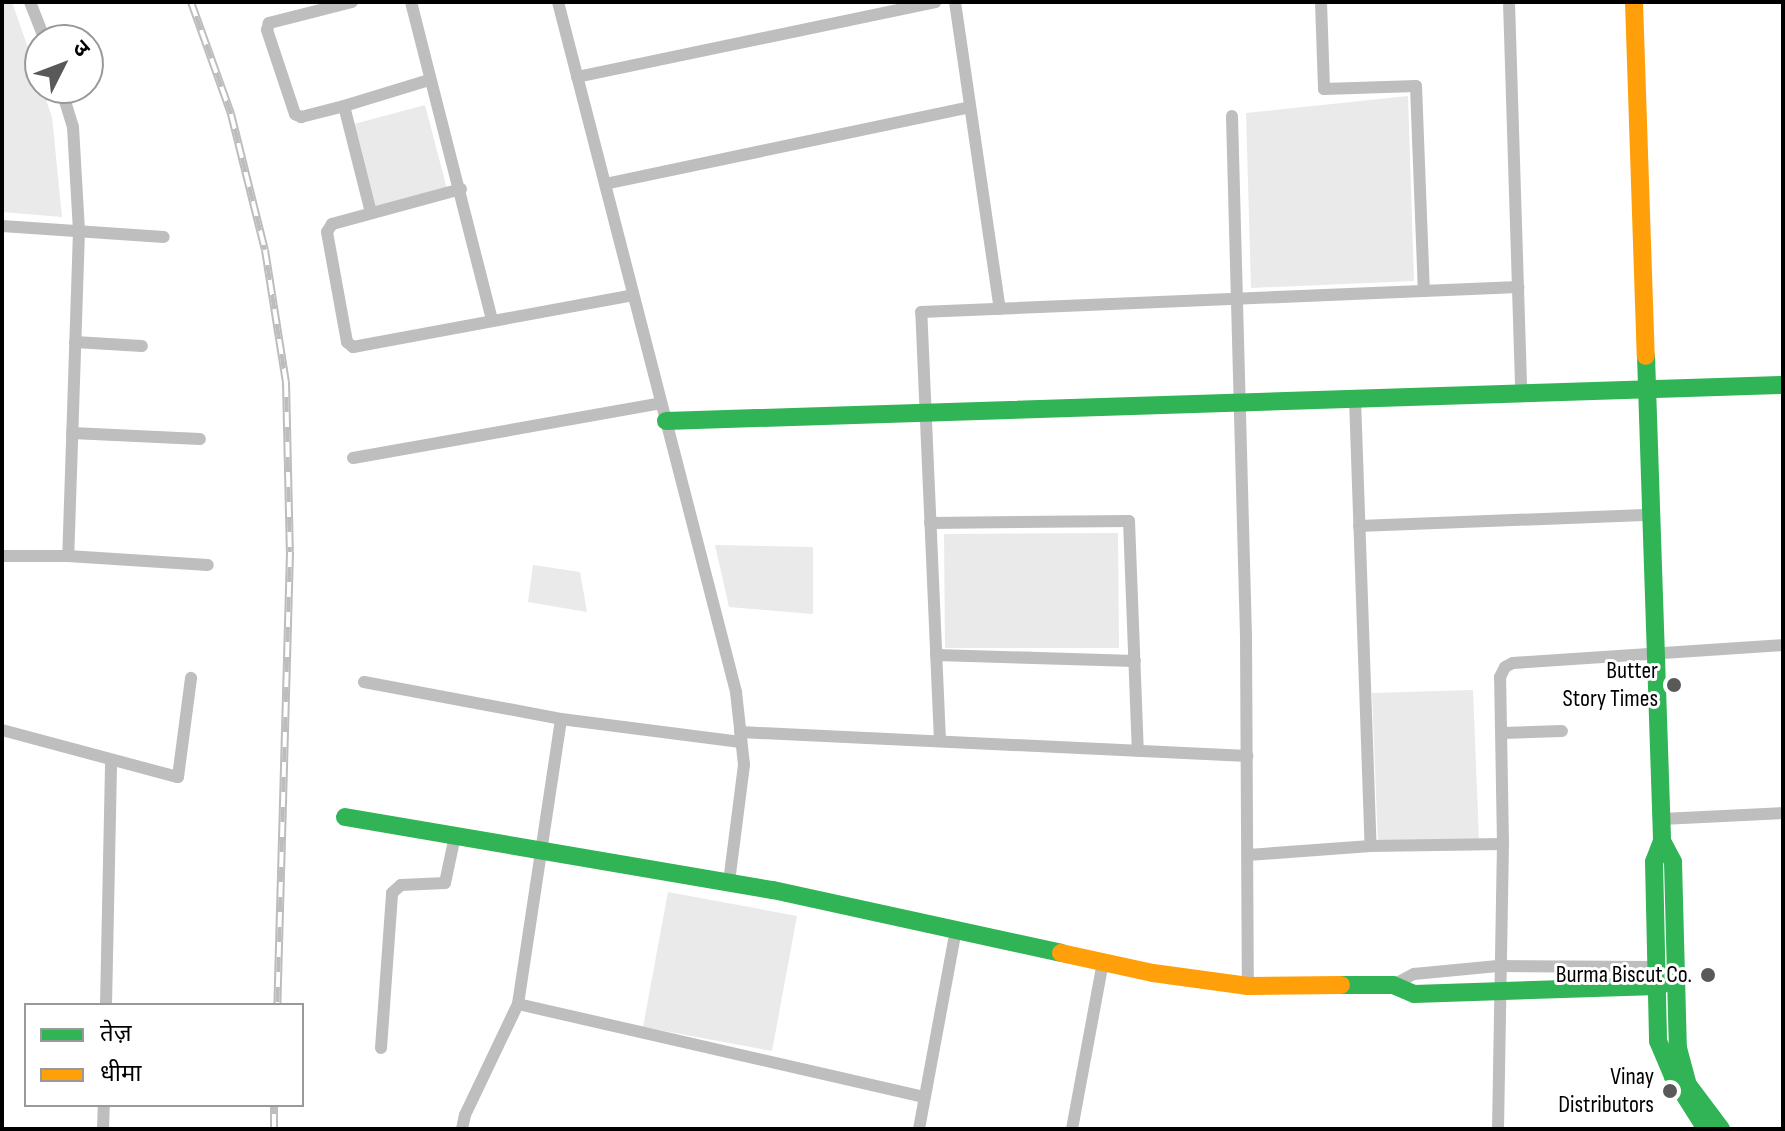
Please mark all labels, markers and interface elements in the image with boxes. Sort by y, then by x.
north arrow [24,24,104,104]
text: उ [66,35,95,63]
place label: Butter Story Times [1563,657,1658,713]
marker: Butter Story Times [1665,676,1683,694]
place label: Burma Biscut Co. [1556,961,1692,989]
marker: Burma Biscut Co. [1699,966,1717,984]
legend [24,1003,304,1107]
text: तेज़ [100,1019,132,1048]
text: धीमा [100,1059,142,1088]
place label: Vinay Distributors [1558,1063,1654,1119]
marker: Vinay Distributors [1661,1082,1679,1100]

